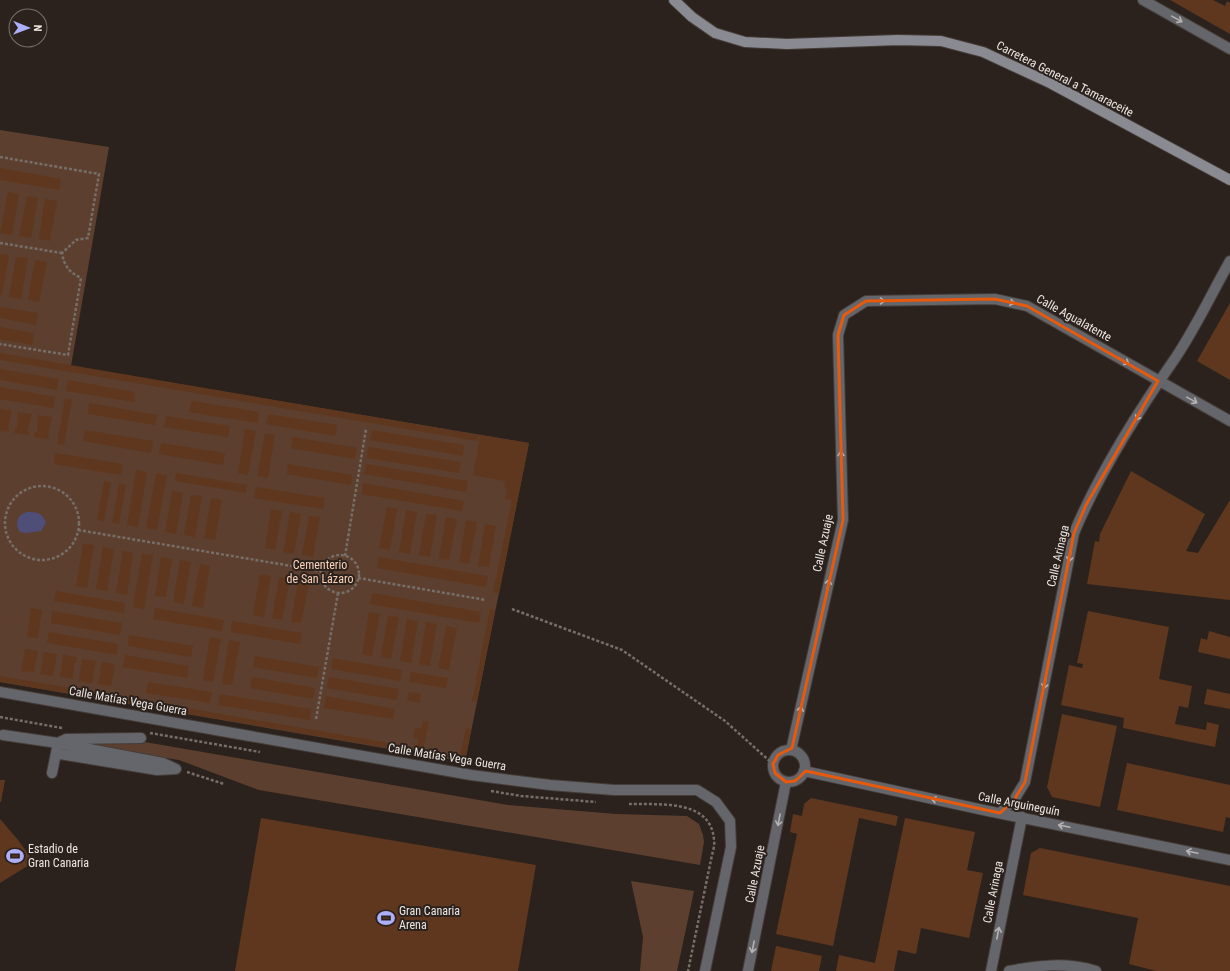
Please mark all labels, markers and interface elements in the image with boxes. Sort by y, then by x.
north arrow [8,8,48,48]
one-way arrow [1171,16,1183,23]
text: N [31,25,44,32]
street label: Carretera General a Tamaraceite [994,38,1136,120]
street label: Calle Agualatente [1034,292,1114,345]
one-way arrow [872,297,885,305]
one-way arrow [1002,299,1015,306]
one-way arrow [1117,358,1129,366]
one-way arrow [1186,397,1198,405]
one-way arrow [1134,409,1142,421]
one-way arrow [838,451,845,464]
street label: Calle Azuaje [810,513,836,573]
street label: Calle Arinaga [1044,523,1072,588]
one-way arrow [1065,549,1073,562]
park label: Cementerio de San Lázaro [287,558,353,586]
one-way arrow [824,579,832,592]
one-way arrow [1040,677,1048,690]
street label: Calle Matías Vega Guerra [68,684,188,718]
one-way arrow [796,706,804,719]
street label: Calle Matías Vega Guerra [387,741,507,773]
street label: Calle Arguineguín [977,789,1061,819]
one-way arrow [931,795,944,803]
one-way arrow [774,813,782,826]
one-way arrow [1058,822,1071,830]
place label: Estadio de Gran Canaria [28,842,89,870]
street label: Calle Azuaje [743,844,768,904]
sports icon: Estadio de Gran Canaria [5,846,25,866]
one-way arrow [1186,848,1199,856]
street label: Calle Arinaga [980,860,1006,924]
place label: Gran Canaria Arena [399,904,460,932]
sports icon: Gran Canaria Arena [376,908,396,928]
one-way arrow [995,927,1003,940]
one-way arrow [749,940,757,953]

